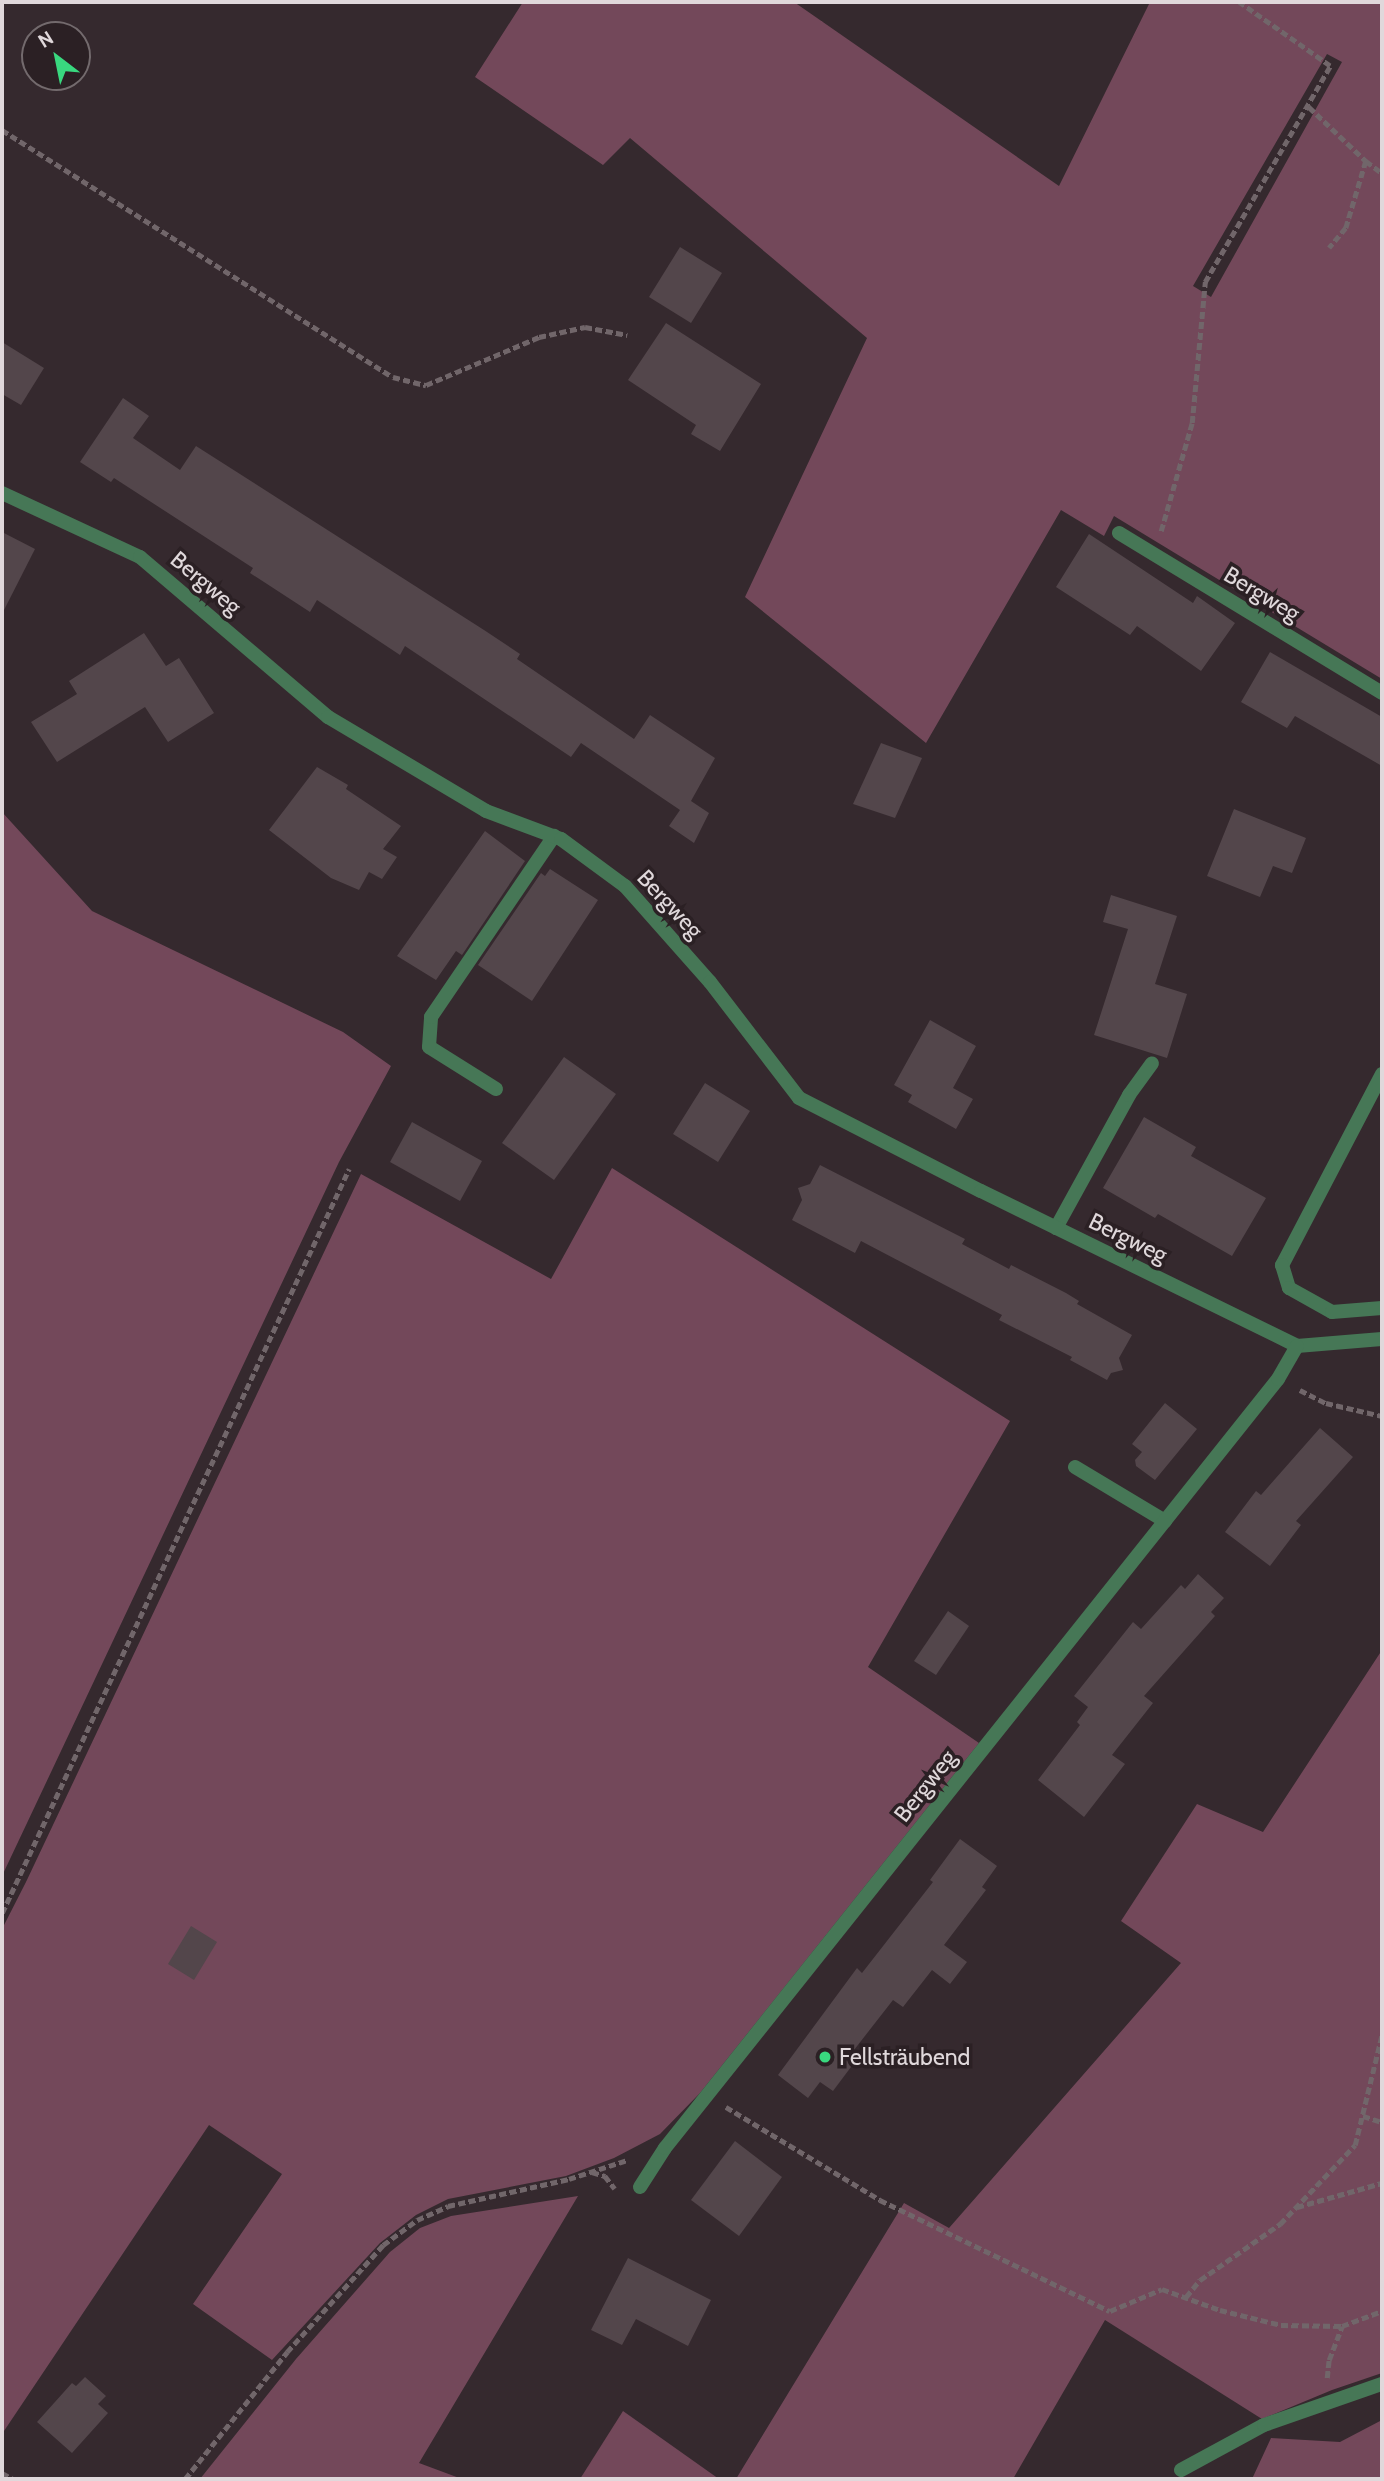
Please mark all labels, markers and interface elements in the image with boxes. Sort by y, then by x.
north arrow [21,21,91,91]
text: N [34,26,57,53]
street label: Bergweg [165,545,247,621]
street label: Bergweg [1219,561,1305,627]
street label: Bergweg [631,864,709,944]
street label: Bergweg [1084,1207,1172,1269]
street label: Bergweg [888,1744,962,1828]
place label: Fellsträubend [839,2043,970,2071]
marker: Fellsträubend [817,2049,833,2065]

